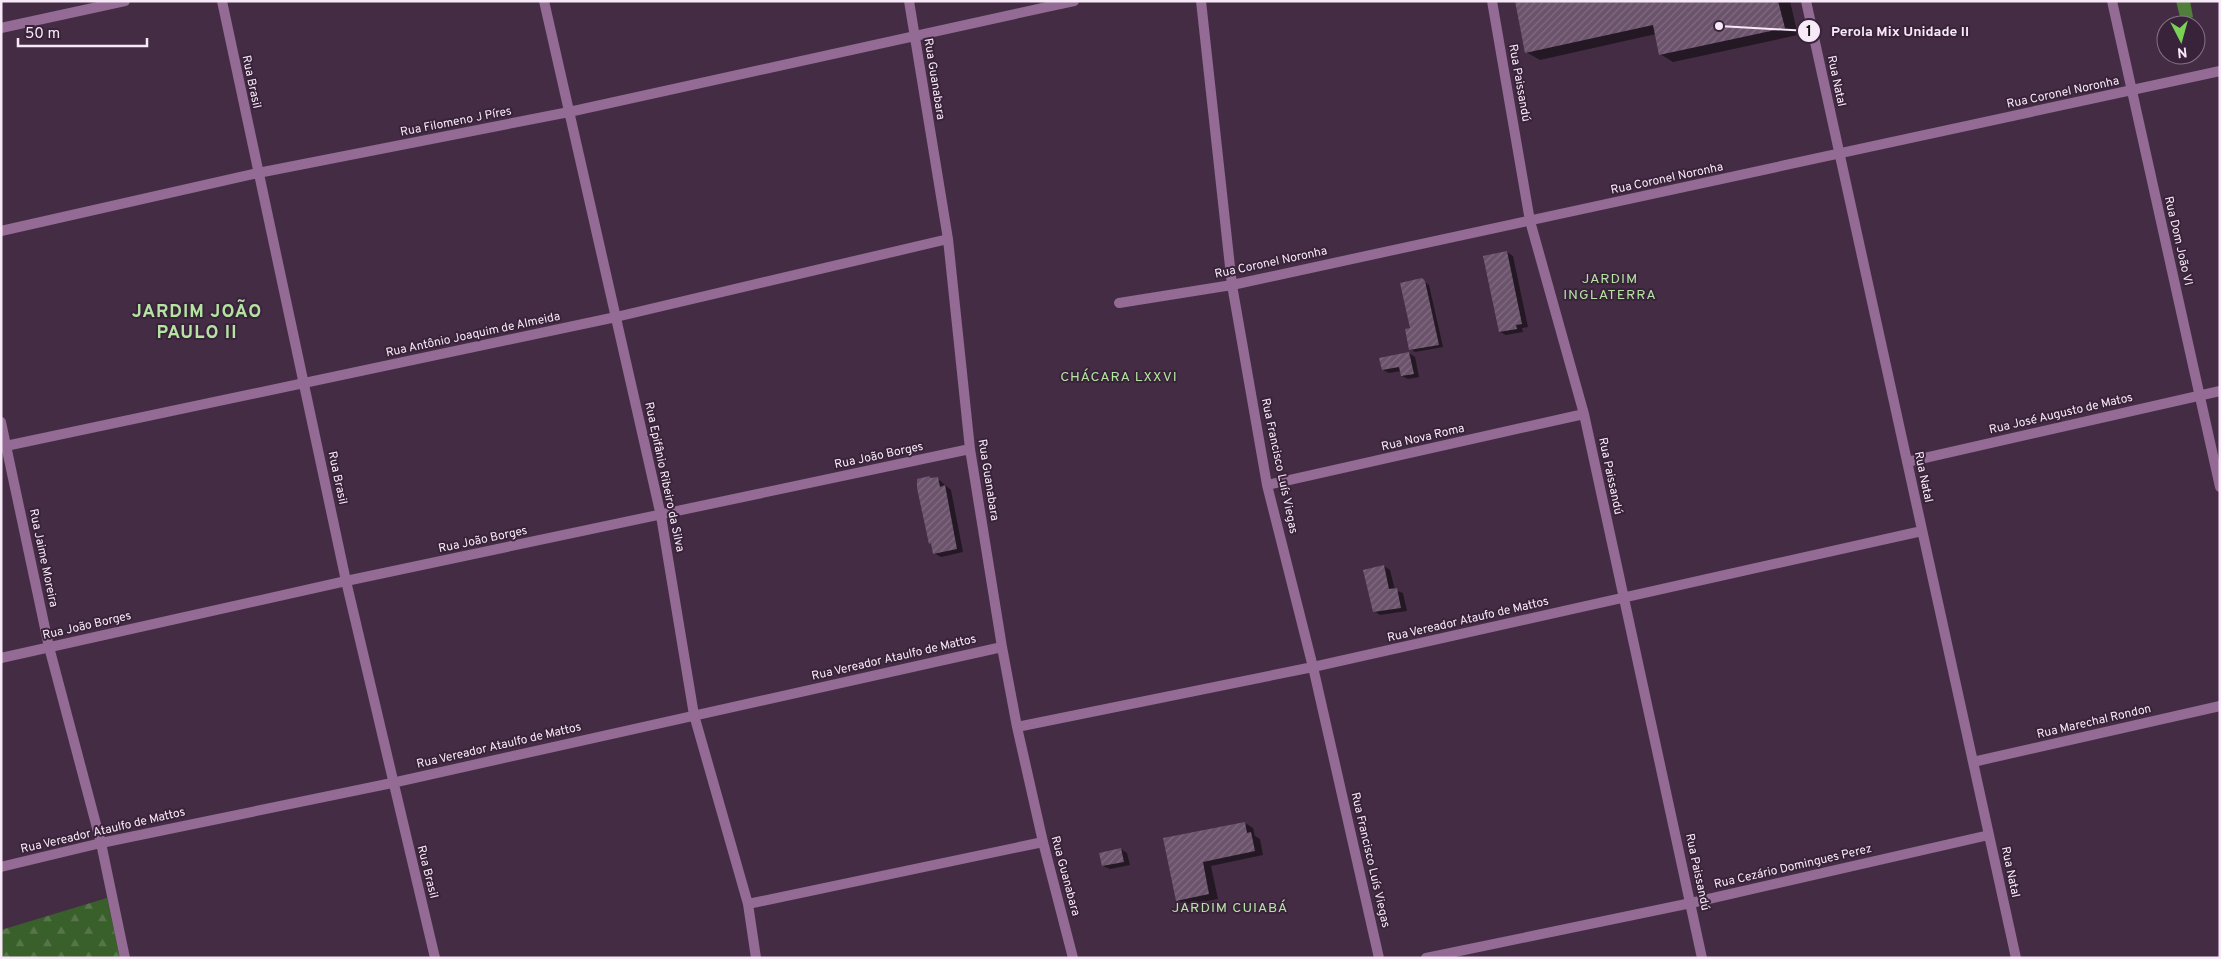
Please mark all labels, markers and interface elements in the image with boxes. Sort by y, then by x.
scale bar [18,15,146,47]
north arrow [2156,15,2206,65]
callout: Perola Mix Unidade II [1796,16,1979,45]
text: 1 [1806,23,1812,42]
text: Perola Mix Unidade II [1831,24,1969,41]
text: 50 m [25,25,60,44]
street label: Rua Guanabara [920,37,948,121]
text: N [2176,42,2188,60]
street label: Rua Paissandú [1504,43,1534,123]
street label: Rua Brasil [238,54,264,110]
street label: Rua Natal [1823,54,1849,108]
street label: Rua Coronel Noronha [2005,73,2121,113]
street label: Rua Filomeno J Píres [399,103,513,141]
street label: Rua Coronel Noronha [1609,159,1725,199]
street label: Rua Dom João VI [2160,195,2196,287]
street label: Rua Coronel Noronha [1213,243,1329,283]
district label: JARDIM INGLATERRA [1563,271,1657,304]
district label: JARDIM JOÃO PAULO II [132,299,262,345]
street label: Rua Antônio Joaquim de Almeida [384,309,562,361]
district label: CHÁCARA LXXVI [1060,368,1178,386]
street label: Rua José Augusto de Matos [1988,390,2134,438]
street label: Rua Francisco Luís Viegas [1257,397,1301,535]
street label: Rua Epifânio Ribeiro da Silva [640,400,688,554]
street label: Rua Nova Roma [1380,421,1466,455]
street label: Rua Paissandú [1594,436,1626,516]
street label: Rua Guanabara [974,438,1002,522]
street label: Rua João Borges [833,439,925,473]
street label: Rua Brasil [324,450,350,506]
street label: Rua Natal [1910,450,1936,504]
street label: Rua Jaime Moreira [25,507,61,609]
street label: Rua João Borges [437,523,529,557]
street label: Rua Vereador Ataufo de Mattos [1386,594,1550,646]
street label: Rua João Borges [41,608,133,644]
street label: Rua Vereador Ataulfo de Mattos [810,631,978,685]
street label: Rua Marechal Rondon [2035,701,2153,743]
street label: Rua Vereador Ataulfo de Mattos [415,719,583,773]
street label: Rua Francisco Luís Viegas [1347,791,1393,929]
street label: Rua Vereador Ataulfo de Mattos [19,804,187,858]
street label: Rua Paissandú [1681,832,1713,912]
street label: Rua Guanabara [1047,834,1083,918]
street label: Rua Cezário Domingues Perez [1713,841,1873,893]
street label: Rua Brasil [413,844,441,900]
street label: Rua Natal [1997,845,2023,899]
district label: JARDIM CUIABÁ [1172,899,1288,917]

